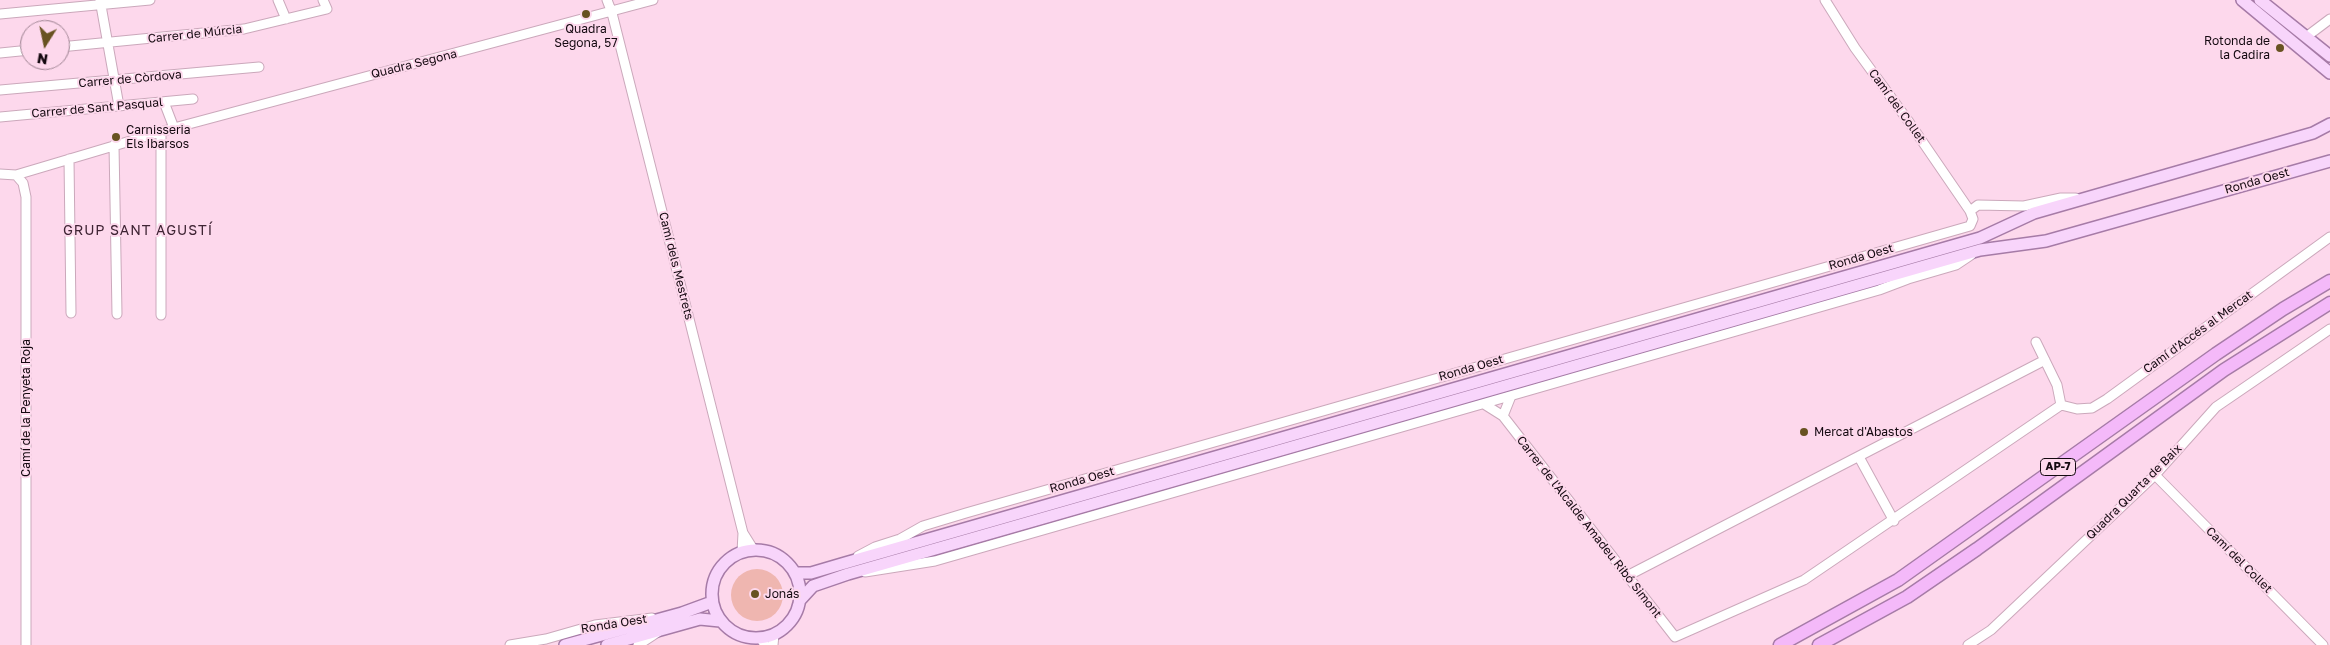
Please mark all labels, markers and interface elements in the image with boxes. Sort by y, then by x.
marker: Quadra Segona, 57 [580,8,592,20]
north arrow [20,20,70,70]
street label: Carrer de Múrcia [147,22,243,46]
place label: Quadra Segona, 57 [554,22,618,50]
place label: Rotonda de la Cadira [2204,34,2270,62]
marker: Rotonda de la Cadira [2274,42,2286,54]
street label: Quadra Segona [370,46,458,82]
text: N [36,50,49,69]
street label: Camí del Collet [1865,66,1929,146]
street label: Carrer de Còrdova [78,67,182,91]
street label: Carrer de Sant Pasqual [31,95,163,121]
place label: Carnisseria Els Ibarsos [126,123,191,151]
marker: Carnisseria Els Ibarsos [110,131,122,143]
street label: Ronda Oest [2223,165,2291,197]
street label: Camí dels Mestrets [656,211,696,321]
district label: GRUP SANT AGUSTÍ [61,223,215,239]
street label: Ronda Oest [1827,241,1895,273]
street label: Camí d'Accés al Mercat [2141,287,2255,377]
street label: Camí de la Penyeta Roja [19,339,33,477]
street label: Ronda Oest [1437,352,1505,384]
place label: Mercat d'Abastos [1814,425,1913,439]
marker: Mercat d'Abastos [1798,426,1810,438]
street label: Carrer de l'Alcalde Amadeu Ribó Simont [1513,433,1665,621]
street label: Quadra Quarta de Baix [2083,441,2185,543]
road number: AP-7 [2040,458,2076,476]
street label: Ronda Oest [1048,464,1116,496]
street label: Camí del Collet [2203,524,2275,596]
place label: Jonás [765,587,799,601]
marker: Jonás [749,588,761,600]
street label: Ronda Oest [580,612,648,636]

